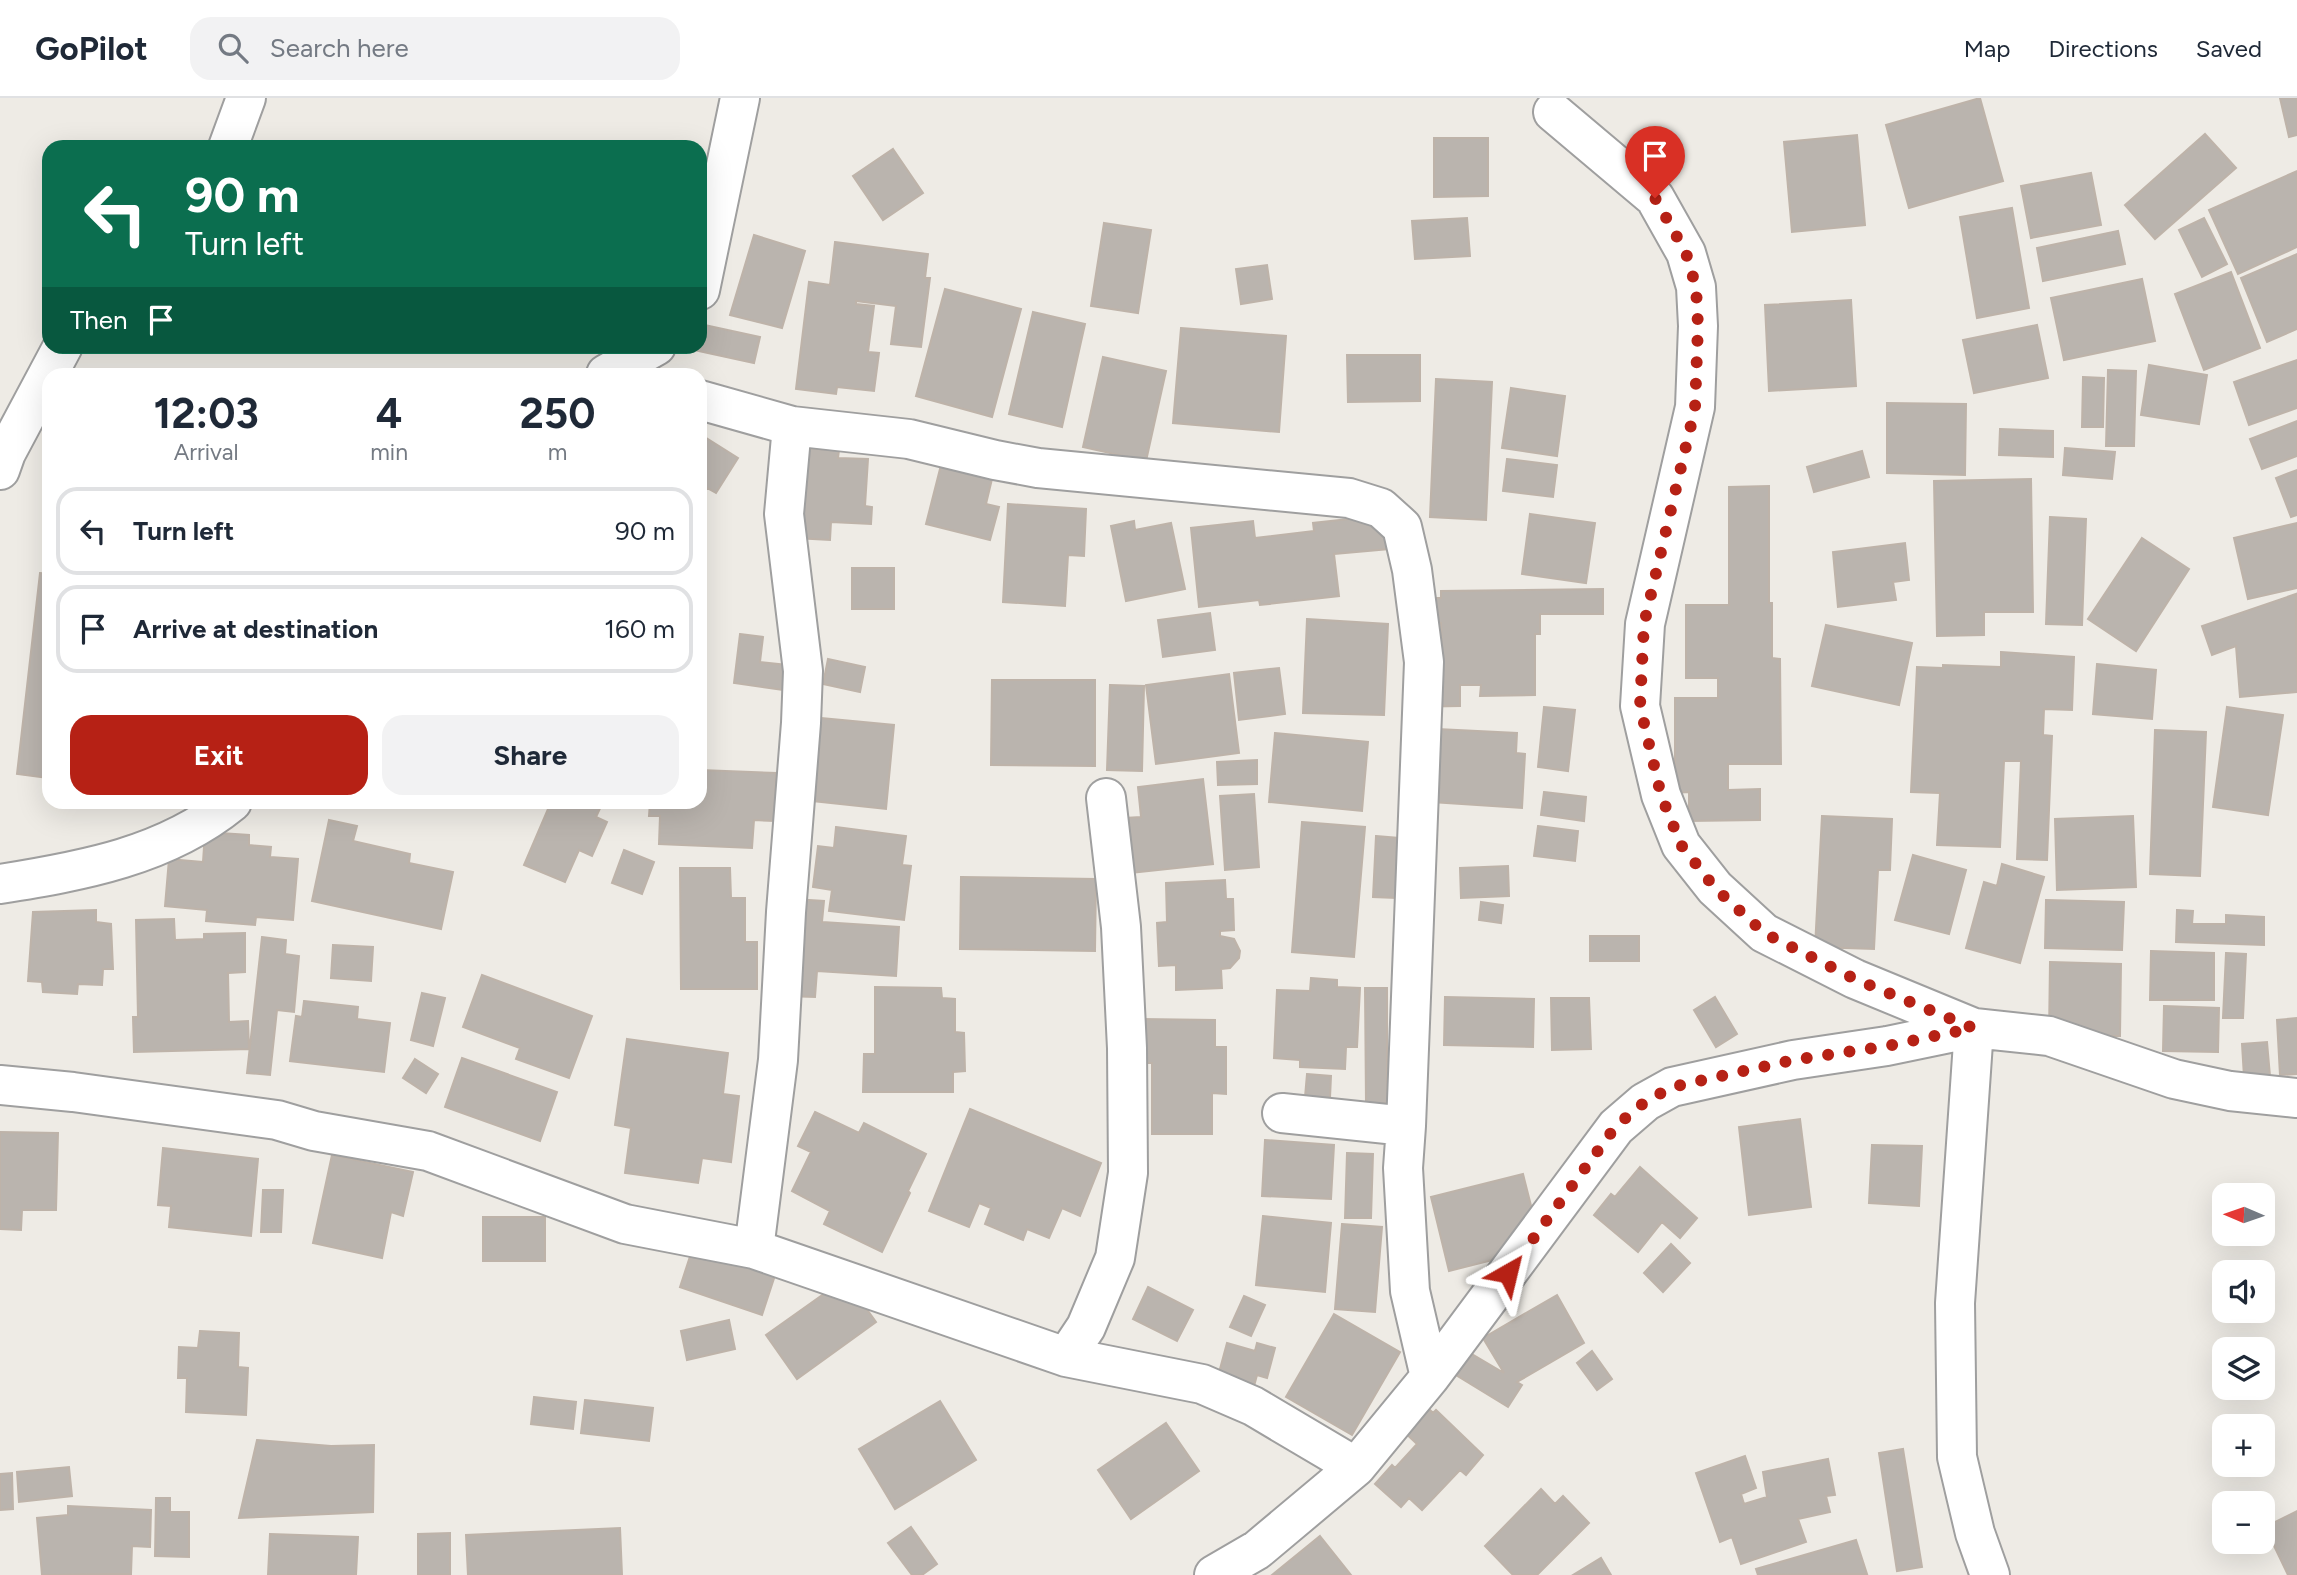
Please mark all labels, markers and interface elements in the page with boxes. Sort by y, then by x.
search box [190,17,680,80]
text: GoPilot [35,29,148,68]
icon: search [214,29,252,67]
text: Search here [270,32,409,64]
text: Map [1964,34,2010,63]
text: Directions [2048,34,2158,63]
text: Saved [2196,34,2262,63]
pin [1625,126,1685,198]
icon: arrive [1636,137,1674,175]
text: 90 m [185,165,300,224]
icon: left [70,168,161,259]
text: Turn left [185,225,304,263]
icon: arrive [142,301,180,339]
text: Then [70,304,128,336]
text: 12:03 [154,388,259,439]
text: 4 [376,388,402,439]
text: 250 [520,388,595,439]
text: Arrival [174,438,239,466]
text: min [370,438,408,466]
text: m [548,438,567,466]
icon: left [74,512,112,550]
text: Turn left [133,515,234,547]
text: 90 m [615,515,675,547]
icon: arrive [74,610,112,648]
text: Arrive at destination [133,613,378,645]
text: 160 m [604,613,675,645]
button: Exit [70,715,368,795]
button: Share [382,715,679,795]
north arrow [2212,1183,2275,1246]
map controls [2212,1183,2275,1554]
position arrow [1471,1236,1545,1310]
button: sound [2212,1260,2275,1323]
button: layers [2212,1337,2275,1400]
button: + [2212,1414,2275,1477]
button: − [2212,1491,2275,1554]

